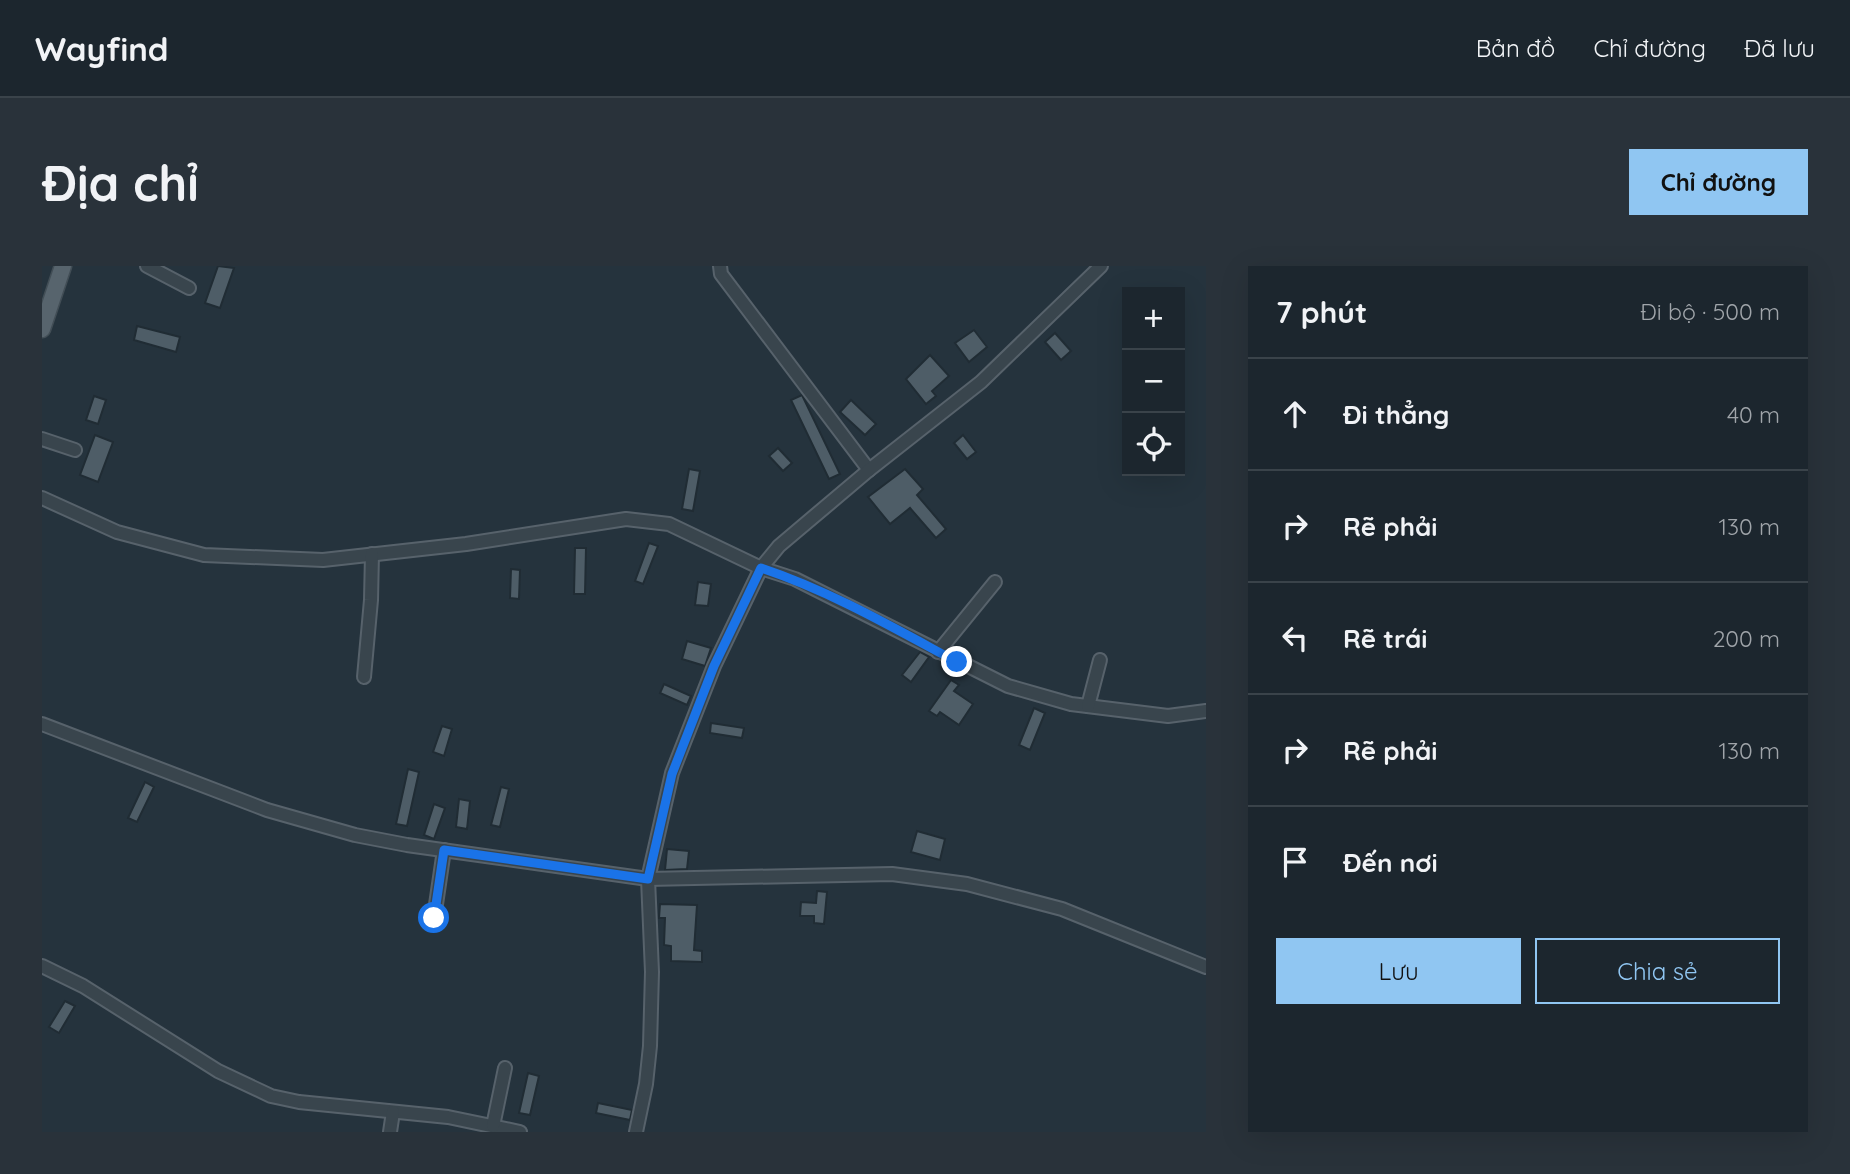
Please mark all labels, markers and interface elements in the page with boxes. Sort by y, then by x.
text: Wayfind [35,28,169,69]
text: Bản đồ [1476,33,1555,63]
text: Chỉ đường [1593,33,1706,63]
text: Đã lưu [1744,33,1815,63]
button: Chỉ đường [1629,149,1808,215]
text: Địa chỉ [42,152,199,213]
map controls [1122,287,1185,476]
button: + [1122,287,1185,350]
text: 7 phút [1276,293,1367,331]
text: Đi bộ · 500 m [1640,297,1780,326]
button: − [1122,350,1185,413]
icon: ahead [1276,395,1314,433]
text: Đi thẳng [1343,398,1449,431]
text: 40 m [1727,400,1780,429]
button: locate [1122,413,1185,476]
icon: right [1276,507,1314,545]
text: Rẽ phải [1343,510,1437,543]
text: 130 m [1718,512,1780,541]
icon: left [1276,619,1314,657]
text: Rẽ trái [1343,622,1427,655]
text: 200 m [1713,624,1780,653]
route end [941,646,972,677]
icon: right [1276,731,1314,769]
text: Rẽ phải [1343,734,1437,767]
text: 130 m [1718,736,1780,765]
icon: arrive [1276,843,1314,881]
text: Đến nơi [1343,846,1438,879]
route start [418,902,449,933]
button: Lưu [1276,938,1521,1004]
button: Chia sẻ [1535,938,1780,1004]

